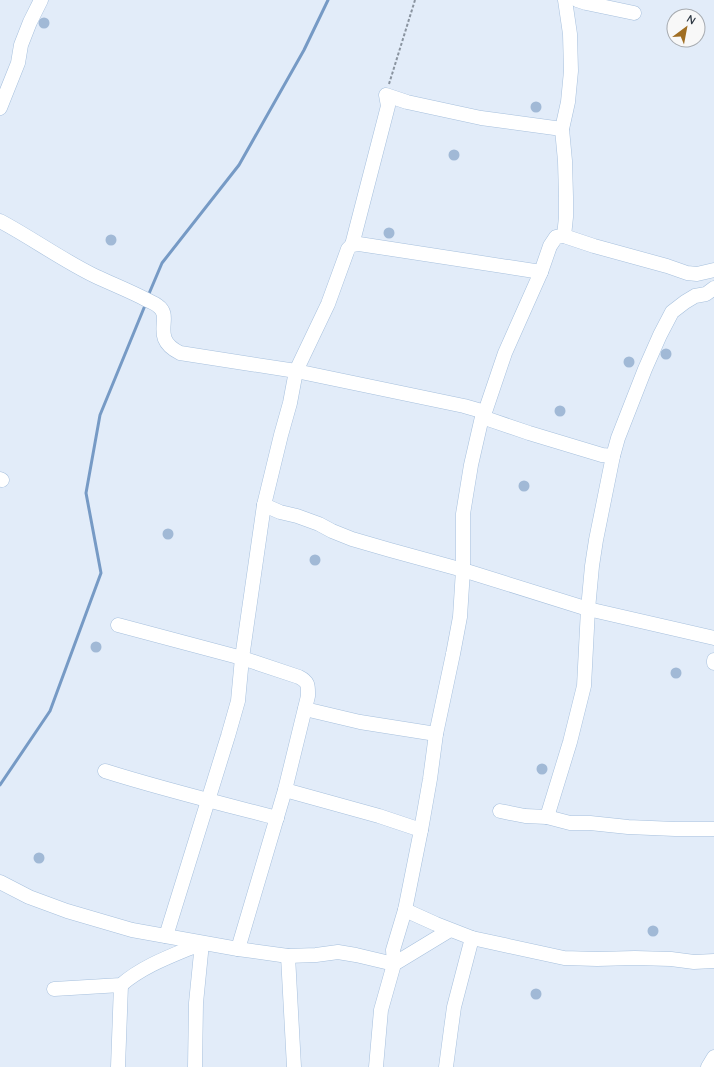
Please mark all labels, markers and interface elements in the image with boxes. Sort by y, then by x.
north arrow [666,8,706,48]
text: N [684,11,698,28]

